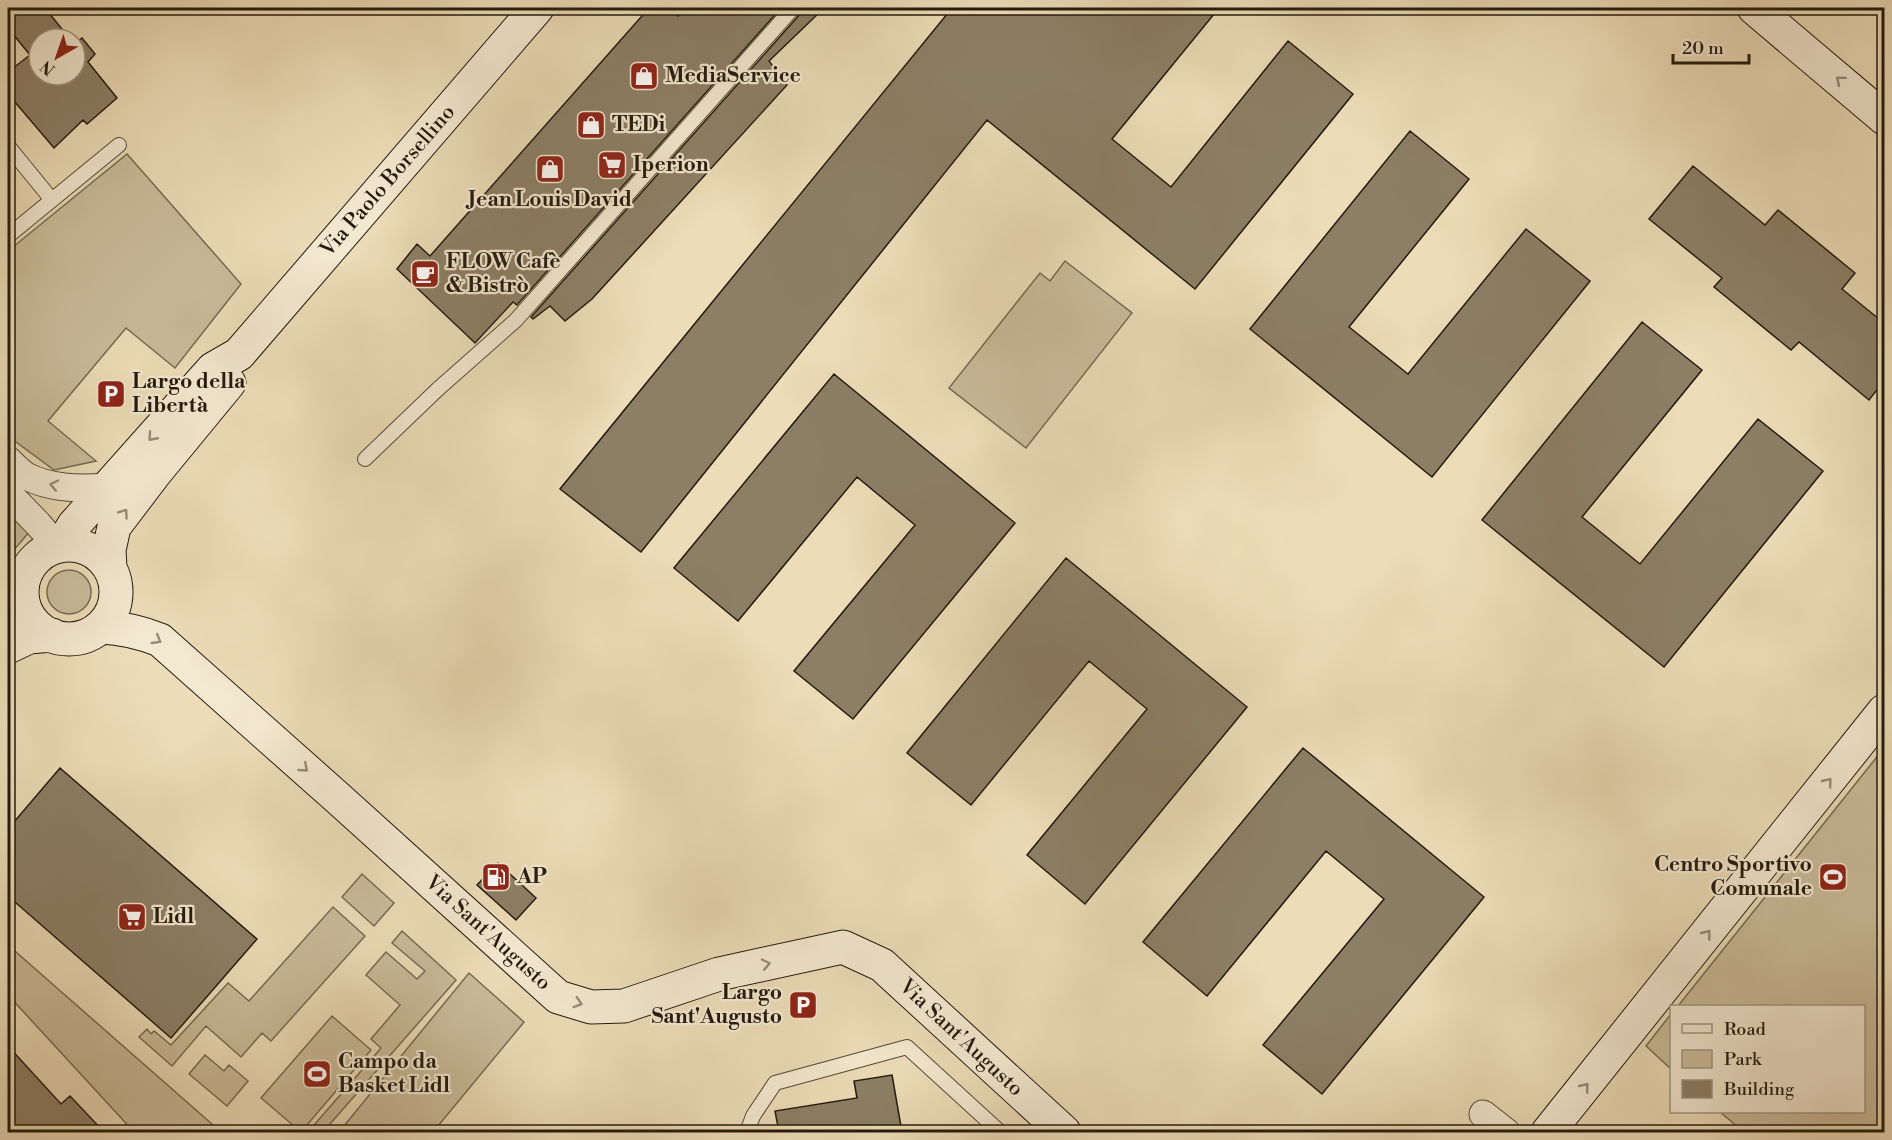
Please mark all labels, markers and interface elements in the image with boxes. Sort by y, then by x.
north arrow [27,27,87,87]
scale bar [1673,27,1750,65]
text: 20 m [1682,37,1724,60]
text: N [36,56,59,79]
shop icon: MediaService [628,60,660,92]
place label: MediaService [665,63,801,89]
one-way arrow [1836,76,1847,87]
street label: Via Paolo Borsellino [314,100,461,263]
shop icon: TEDi [575,109,607,141]
place label: TEDi [612,112,666,138]
supermarket icon: Iperion [596,149,628,181]
place label: Iperion [633,152,709,178]
shop icon: Jean Louis David [534,153,566,185]
place label: Jean Louis David [465,187,632,213]
place label: FLOW Cafè & Bistrò [446,249,560,299]
cafe icon: FLOW Cafè & Bistrò [409,258,441,290]
place label: Largo della Libertà [132,369,246,419]
parking icon: Largo della Libertà [95,378,127,410]
one-way arrow [148,430,159,441]
one-way arrow [49,479,59,492]
one-way arrow [117,509,128,520]
one-way arrow [151,633,161,645]
one-way arrow [297,761,308,772]
one-way arrow [1821,778,1832,789]
place label: Centro Sportivo Comunale [1654,852,1812,902]
fuel station icon: AP [480,861,512,893]
sports icon: Centro Sportivo Comunale [1817,861,1849,893]
place label: AP [516,864,547,890]
street label: Via Sant'Augusto [419,869,556,996]
supermarket icon: Lidl [116,901,148,933]
place label: Lidl [153,904,194,930]
one-way arrow [1699,930,1710,941]
one-way arrow [761,958,771,971]
street label: Via Sant'Augusto [893,973,1029,1102]
place label: Largo Sant'Augusto [651,980,782,1030]
parking icon: Largo Sant'Augusto [787,989,819,1021]
one-way arrow [572,996,583,1008]
legend [1670,1005,1865,1113]
text: Road [1724,1018,1767,1041]
text: Park [1724,1048,1763,1071]
place label: Campo da Basket Lidl [338,1049,450,1099]
sports icon: Campo da Basket Lidl [301,1058,333,1090]
text: Building [1723,1078,1795,1101]
one-way arrow [1578,1083,1589,1094]

